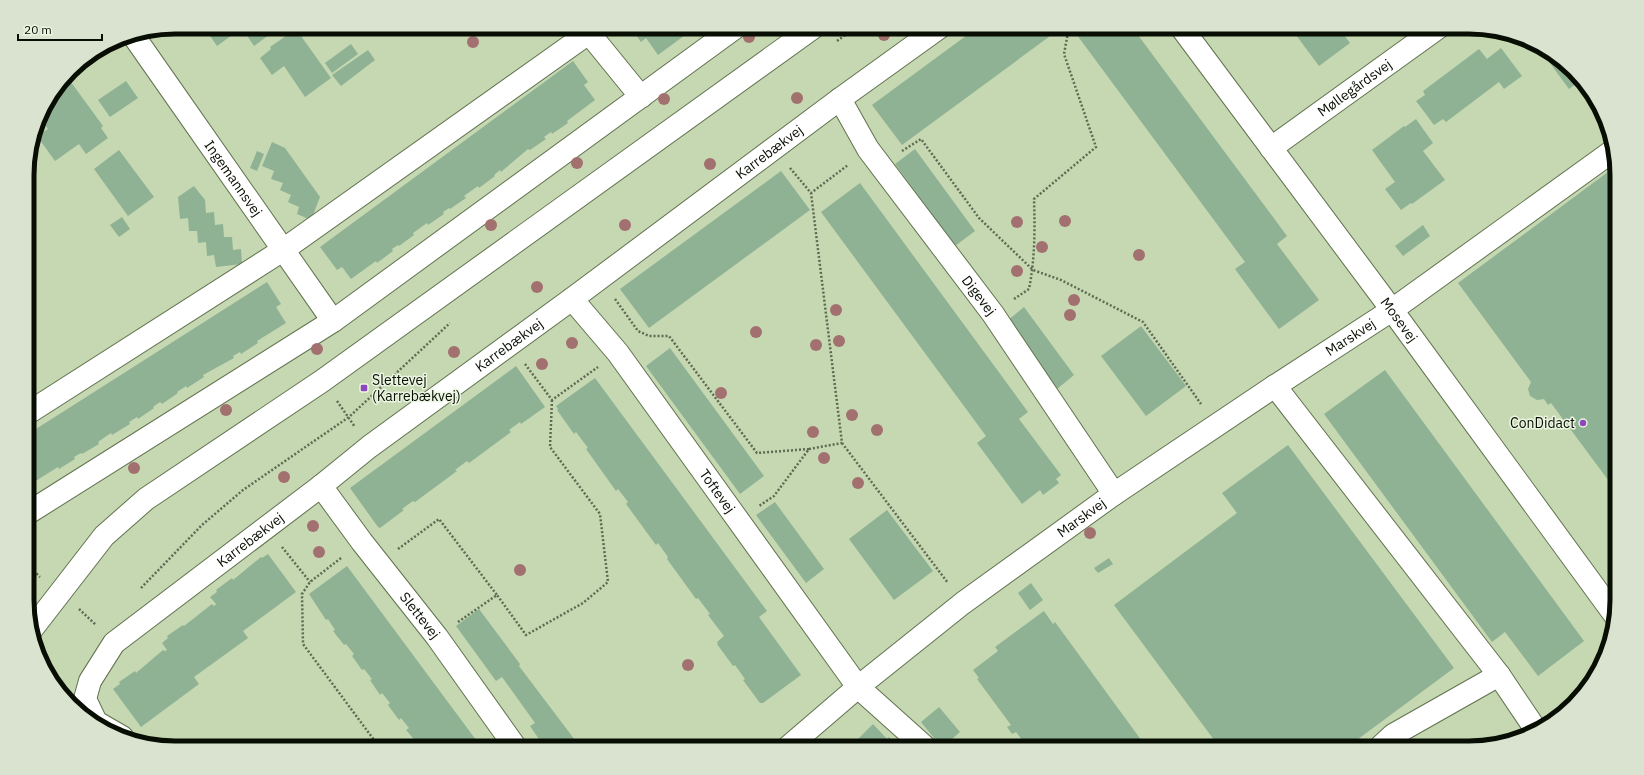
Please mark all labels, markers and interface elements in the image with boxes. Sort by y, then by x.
scale bar [18,16,102,42]
text: 20 m [24,22,52,37]
street label: Møllegårdsvej [1314,55,1395,121]
street label: Karrebækvej [732,121,806,183]
street label: Ingemannsvej [200,137,266,220]
street label: Digevej [958,272,1000,319]
street label: Mosevej [1377,294,1422,346]
street label: Karrebækvej [472,314,546,376]
street label: Marskvej [1322,314,1379,360]
place label: Slettevej (Karrebækvej) [372,371,461,405]
marker: Slettevej (Karrebækvej) [359,383,369,393]
place label: ConDidact [1510,414,1575,432]
marker: ConDidact [1578,418,1588,428]
street label: Toftevej [695,466,739,517]
street label: Marskvej [1053,494,1109,541]
street label: Karrebækvej [213,509,287,571]
street label: Slettevej [396,588,444,643]

